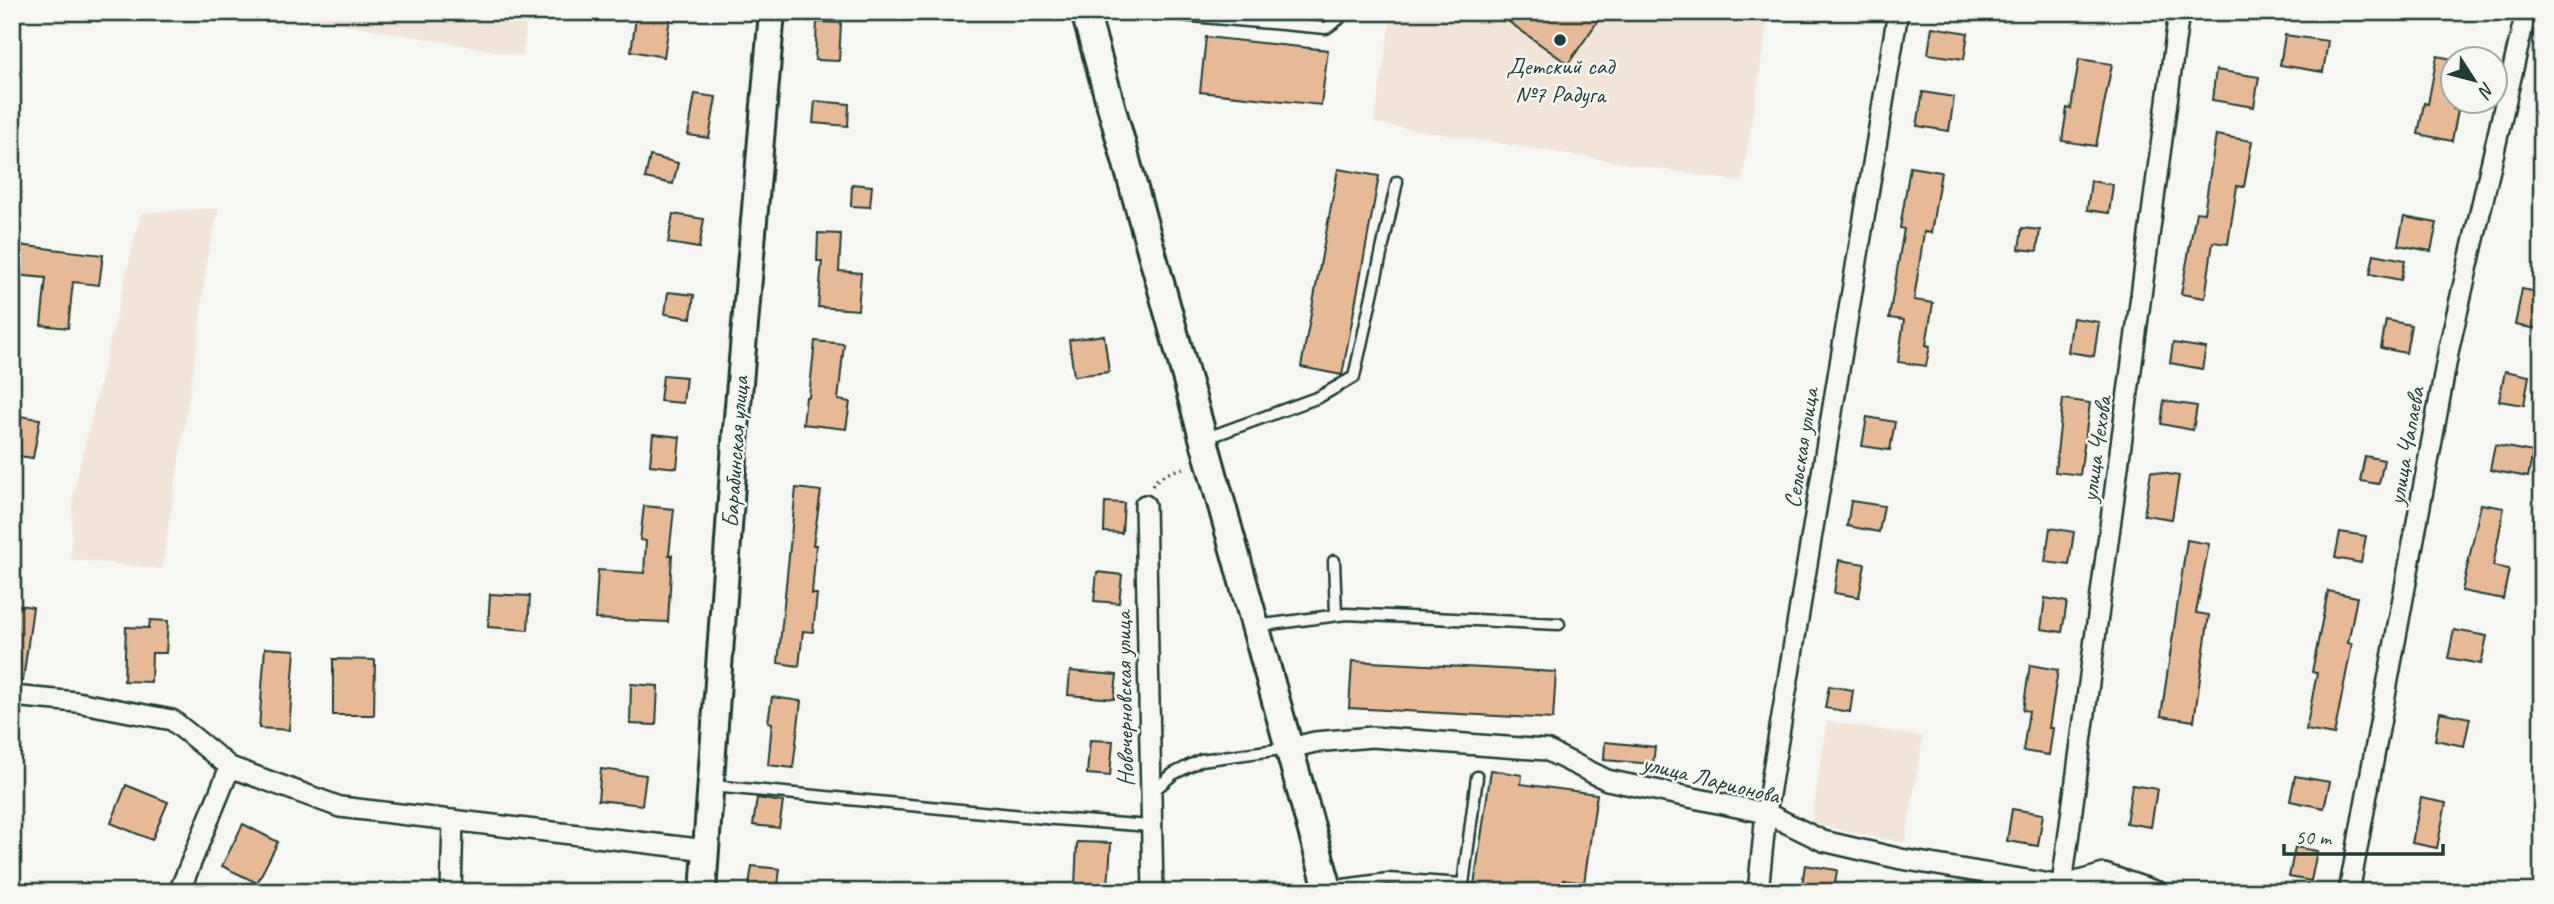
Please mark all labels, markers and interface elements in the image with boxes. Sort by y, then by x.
marker: Детский сад №7 Радуга [1552,32,1568,48]
north arrow [2438,46,2508,116]
place label: Детский сад №7 Радуга [1506,51,1616,109]
text: N [2472,78,2500,104]
street label: Барабинская улица [715,374,755,529]
street label: улица Чапаева [2381,383,2431,509]
street label: Сельская улица [1777,384,1826,510]
street label: улица Чехова [2073,392,2119,506]
street label: Новочерновская улица [1107,609,1141,787]
street label: улица Ларионова [1638,747,1784,811]
scale bar [2284,813,2444,857]
text: 50 m [2295,824,2333,850]

